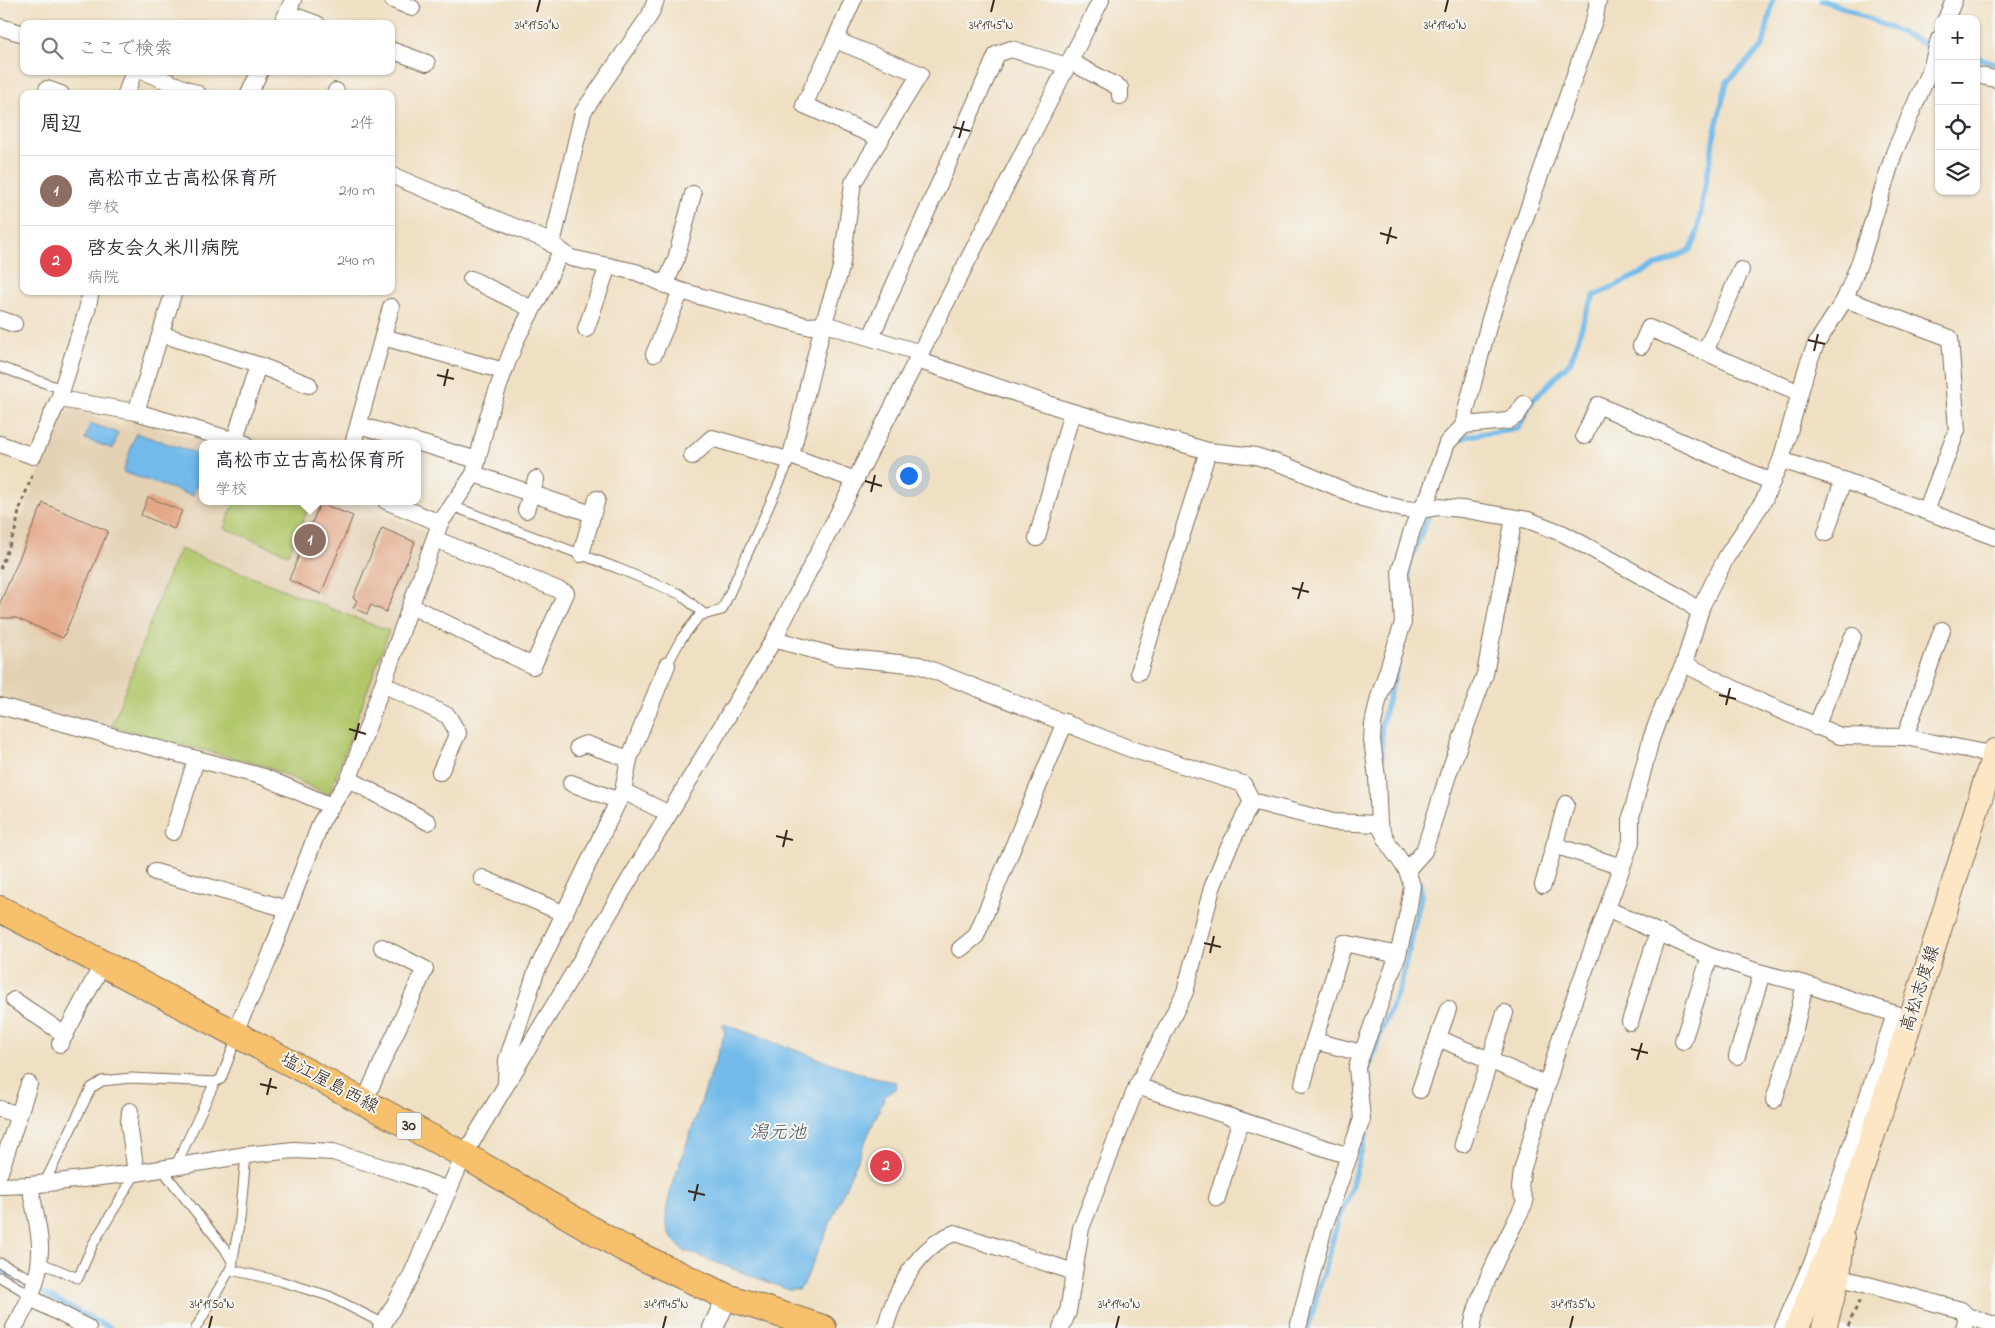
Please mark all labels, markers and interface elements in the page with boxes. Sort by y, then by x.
map controls [1935,15,1980,195]
button: + [1935,15,1980,60]
text: 34°19'50"N [515,17,559,35]
text: 34°19'45"N [969,17,1013,35]
text: 34°19'40"N [1424,17,1466,35]
search box [20,20,395,75]
icon: search [38,34,66,62]
text: ここで検索 [78,36,173,63]
button: − [1935,60,1980,105]
button: locate [1935,105,1980,150]
text: 周辺 [40,110,82,140]
text: 2件 [351,112,375,136]
button: layers [1935,150,1980,195]
text: 高松市立古高松保育所 [87,166,277,193]
text: 1 [53,179,59,203]
text: 210 m [339,179,375,203]
text: 学校 [87,196,119,220]
text: 啓友会久米川病院 [87,236,239,263]
text: 2 [52,249,60,273]
text: 240 m [337,249,375,273]
text: 病院 [87,266,119,290]
popup [199,440,421,505]
text: 高松市立古高松保育所 [215,448,405,475]
your location [896,463,922,489]
text: 学校 [215,478,247,502]
pin: 1 [294,521,326,559]
street label: 高松志度線 [1895,942,1947,1036]
street label: 塩江屋島西線 [275,1047,383,1121]
road number: 30 [396,1112,422,1140]
water label: 潟元池 [749,1120,807,1147]
pin: 2 [870,1147,902,1185]
text: 34°19'50"N [190,1296,234,1314]
text: 34°19'45"N [644,1296,688,1314]
text: 34°19'40"N [1098,1296,1140,1314]
text: 34°19'35"N [1551,1296,1595,1314]

